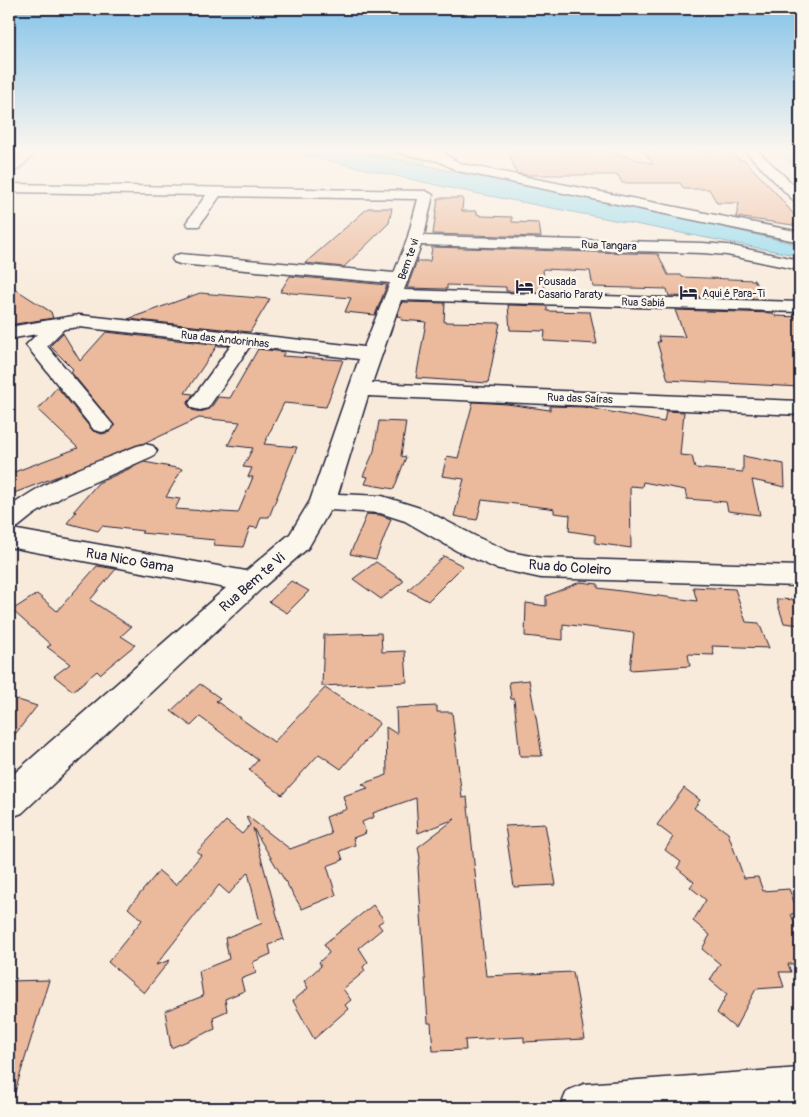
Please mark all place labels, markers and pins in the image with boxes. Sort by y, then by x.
place label: Pousada Casario Paraty [538,275,603,301]
hotel icon: Pousada Casario Paraty [514,277,534,297]
hotel icon: Aqui é Para-Ti [678,283,698,303]
place label: Aqui é Para-Ti [702,287,765,300]

